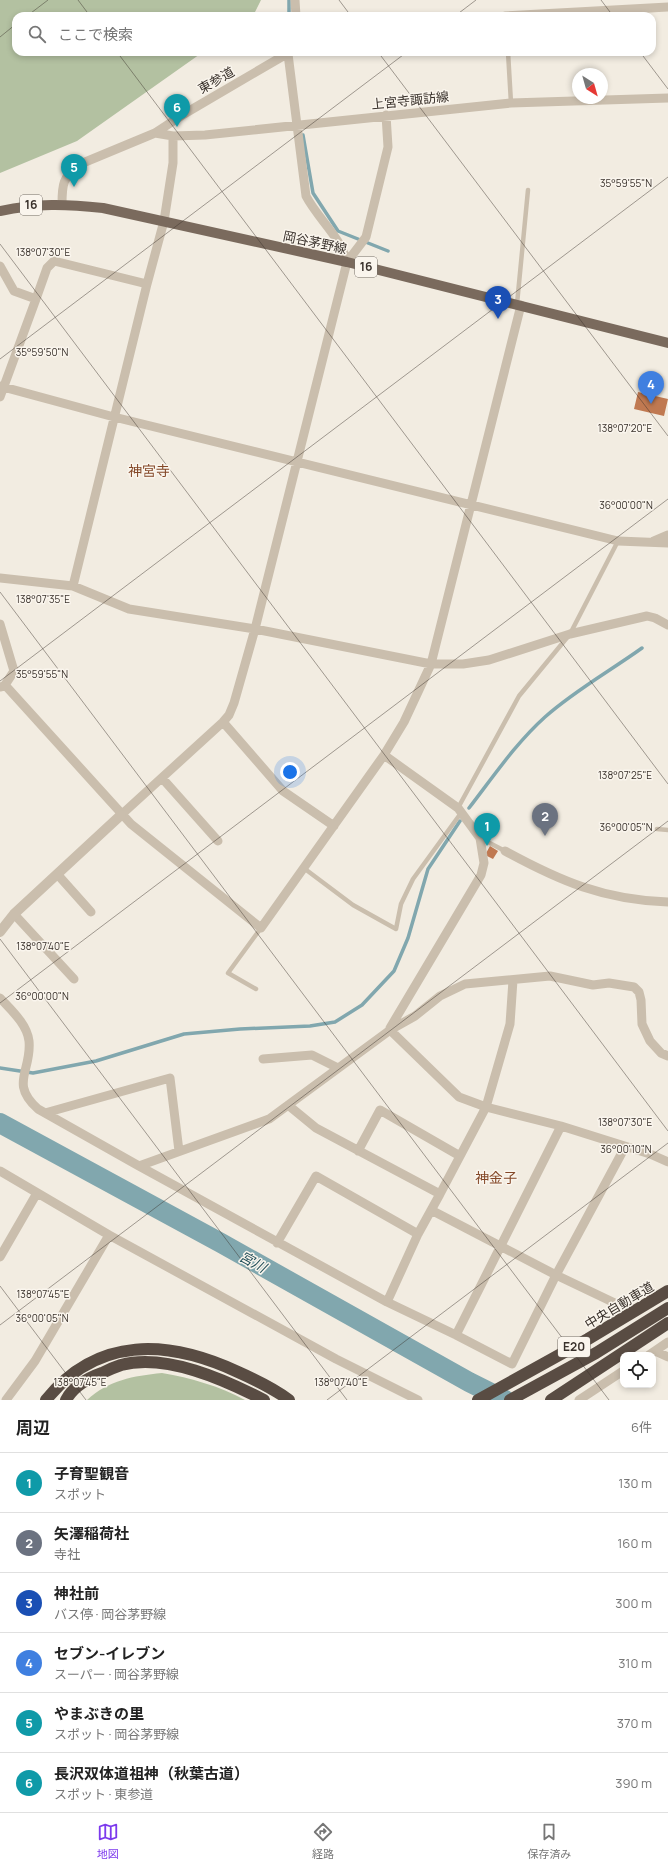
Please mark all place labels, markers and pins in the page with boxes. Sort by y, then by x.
pin: 6 [164,94,190,127]
pin: 5 [61,154,87,187]
pin: 3 [485,286,511,319]
pin: 4 [638,371,664,404]
pin: 2 [532,803,558,836]
pin: 1 [474,813,500,846]

